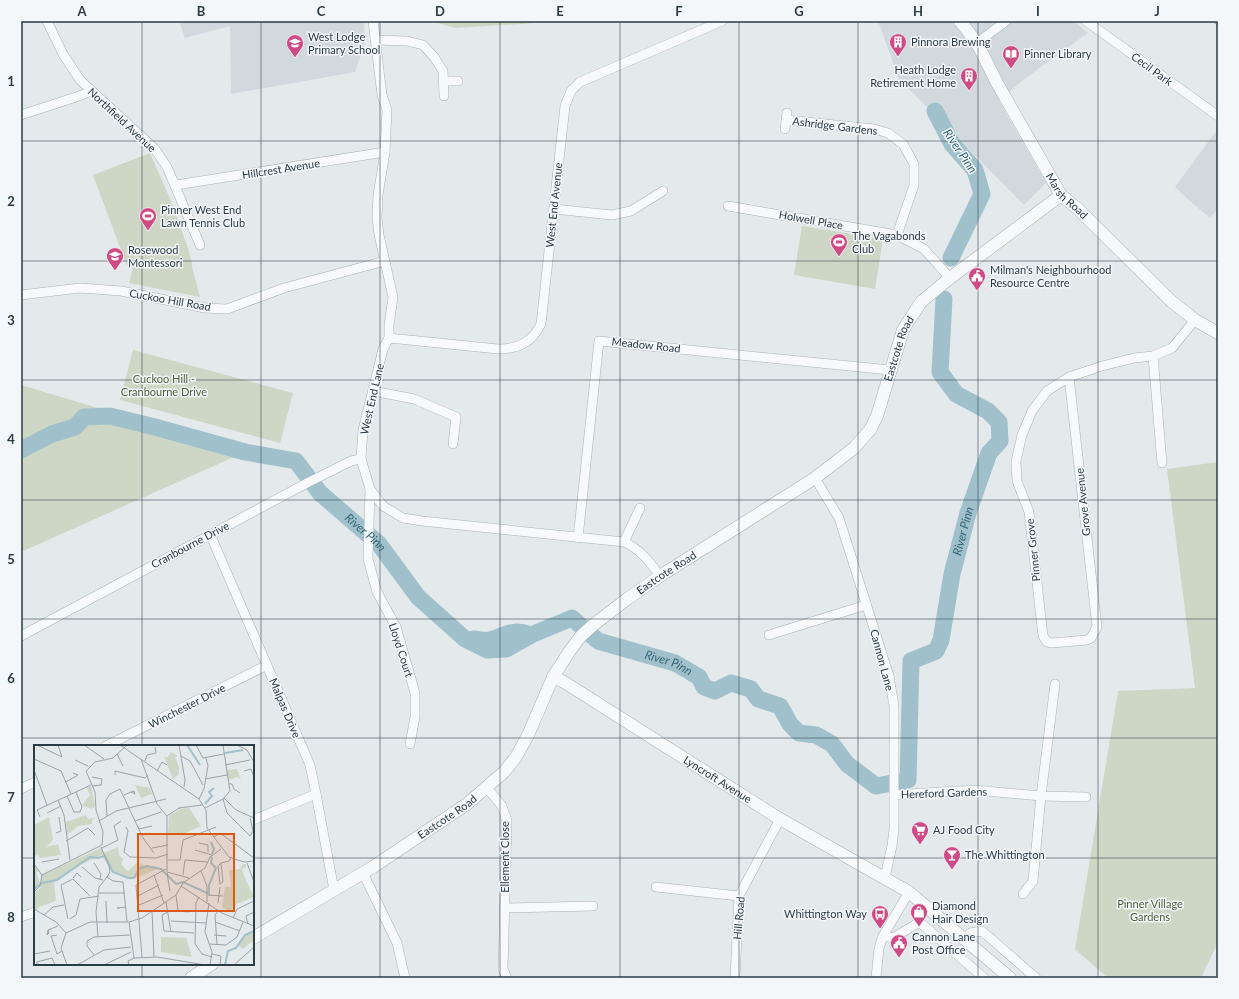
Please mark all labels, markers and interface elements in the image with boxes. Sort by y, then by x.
text: A [76,3,87,19]
text: B [197,3,206,19]
text: C [317,3,326,19]
text: D [435,3,445,19]
text: E [556,3,564,19]
text: F [675,3,683,19]
text: G [794,3,804,19]
text: H [913,3,923,19]
text: I [1036,3,1040,19]
text: J [1154,3,1160,19]
place label: West Lodge Primary School [308,30,380,56]
building icon: Pinnora Brewing [888,32,908,57]
school or university icon: West Lodge Primary School [285,33,305,58]
place label: Pinnora Brewing [911,35,991,48]
library icon: Pinner Library [1001,44,1021,69]
place label: Pinner Library [1024,47,1092,60]
street label: Cecil Park [1129,49,1176,88]
place label: Heath Lodge Retirement Home [870,63,956,89]
building icon: Heath Lodge Retirement Home [959,66,979,91]
text: 1 [7,73,15,89]
street label: Northfield Avenue [86,85,159,155]
street label: Ashridge Gardens [792,114,879,137]
water label: River Pinn [940,126,981,176]
street label: Hillcrest Avenue [241,156,321,181]
street label: West End Avenue [543,162,564,248]
street label: Marsh Road [1044,170,1091,221]
text: 2 [7,193,15,209]
place label: Pinner West End Lawn Tennis Club [161,203,245,229]
sports icon: Pinner West End Lawn Tennis Club [138,206,158,231]
street label: Holwell Place [778,207,844,232]
place label: The Vagabonds Club [852,229,926,255]
sports icon: The Vagabonds Club [829,232,849,257]
place label: Rosewood Montessori [128,243,183,269]
school or university icon: Rosewood Montessori [105,246,125,271]
place label: Milman's Neighbourhood Resource Centre [990,263,1111,289]
public building icon: Milman's Neighbourhood Resource Centre [967,266,987,291]
street label: Cuckoo Hill Road [128,286,212,313]
text: 3 [7,312,15,328]
street label: Eastcote Road [881,313,916,383]
street label: Meadow Road [611,334,681,355]
street label: West End Lane [357,362,386,436]
park label: Cuckoo Hill - Cranbourne Drive [121,372,207,398]
text: 4 [7,431,15,447]
street label: Grove Avenue [1072,467,1093,537]
water label: River Pinn [949,504,977,557]
water label: River Pinn [342,510,390,554]
street label: Cranbourne Drive [149,518,231,571]
street label: Pinner Grove [1023,518,1042,582]
street label: Eastcote Road [634,548,698,597]
text: 5 [7,551,15,567]
street label: Lloyd Court [387,621,416,679]
street label: Cannon Lane [868,628,897,692]
water label: River Pinn [643,647,695,679]
text: 6 [7,670,15,686]
street label: Malpas Drive [267,676,304,740]
street label: Winchester Drive [146,680,228,731]
inset map [34,745,254,965]
street label: Lyncroft Avenue [681,753,754,806]
street label: Hereford Gardens [901,784,988,801]
text: 7 [7,789,15,805]
street label: Eastcote Road [415,792,479,841]
supermarket icon: AJ Food City [910,820,930,845]
street label: Ellement Close [498,821,511,893]
place label: AJ Food City [933,823,995,836]
bar icon: The Whittington [942,845,962,870]
place label: The Whittington [965,848,1045,861]
street label: Hill Road [730,896,747,940]
park label: Pinner Village Gardens [1117,897,1183,923]
place label: Diamond Hair Design [932,899,988,925]
shop icon: Diamond Hair Design [909,902,929,927]
bus stop icon: Whittington Way [870,904,890,929]
place label: Whittington Way [784,907,867,920]
text: 8 [7,909,15,925]
place label: Cannon Lane Post Office [912,930,976,956]
public building icon: Cannon Lane Post Office [889,933,909,958]

